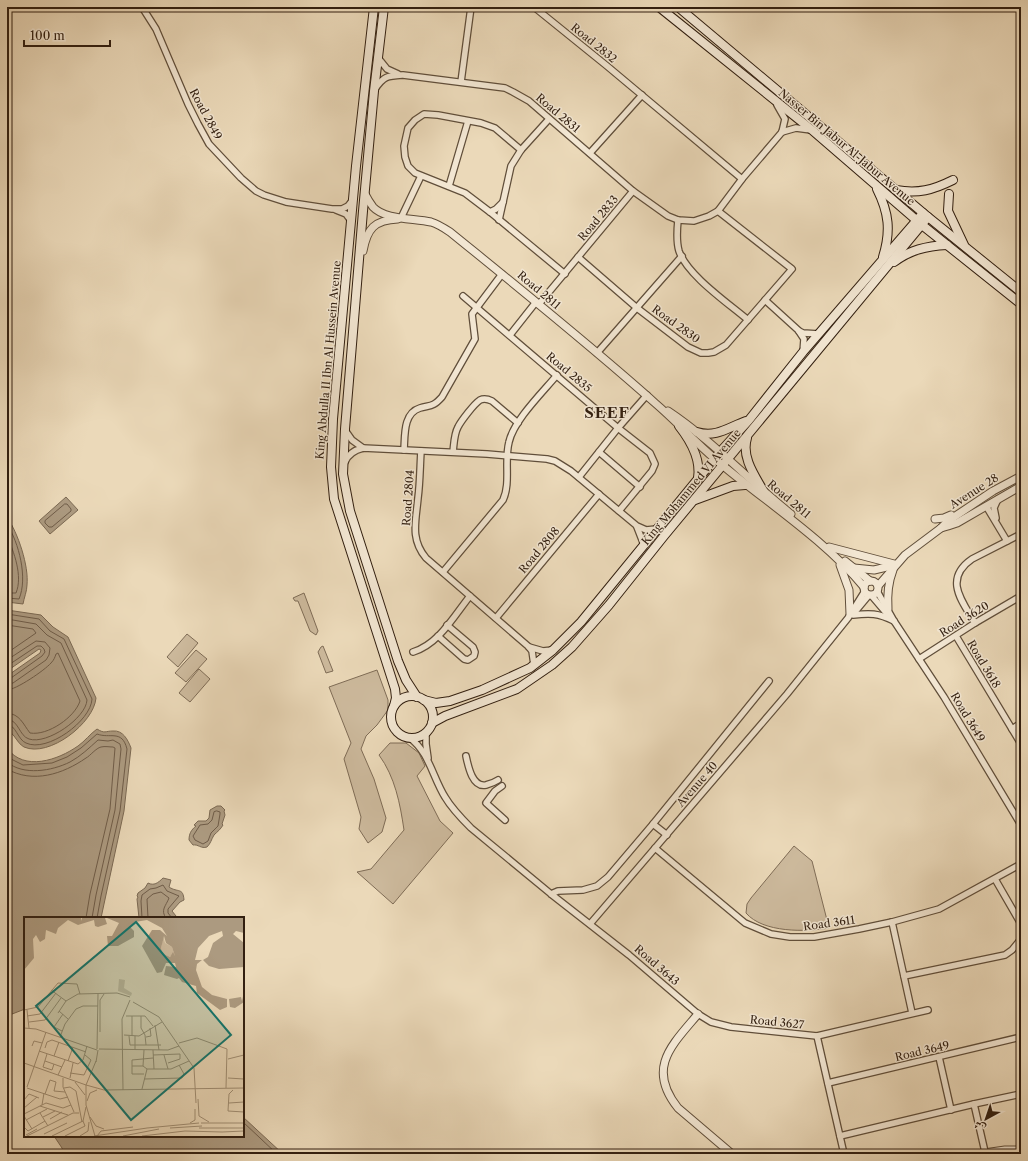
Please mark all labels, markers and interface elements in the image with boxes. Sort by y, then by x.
street label: Road 2832 [568,20,620,66]
scale bar [24,22,110,48]
text: 100 m [30,28,65,43]
street label: Road 2849 [187,86,225,142]
street label: Nasser Bin Jabur Al-Jabur Avenue [776,86,918,208]
street label: Road 2831 [533,90,583,136]
street label: Road 2833 [575,192,621,244]
street label: King Abdulla II Ibn Al Hussein Avenue [312,260,344,460]
street label: Road 2811 [514,268,564,312]
street label: Road 2830 [649,302,703,346]
street label: Road 2835 [543,349,595,395]
district label: SEEF [584,403,630,422]
street label: King Mohammed VI Avenue [638,426,744,548]
street label: Road 2804 [399,469,417,527]
street label: Avenue 28 [946,471,1001,512]
street label: Road 2811 [764,477,814,521]
street label: Road 2808 [515,524,563,576]
street label: Road 3620 [937,598,991,640]
street label: Road 3618 [964,637,1004,691]
street label: Road 3649 [948,690,988,744]
street label: Avenue 40 [673,759,720,810]
street label: Road 3611 [802,912,856,934]
inset map [24,917,244,1137]
street label: Road 3643 [632,942,682,988]
street label: Road 3627 [749,1012,805,1032]
street label: Road 3649 [893,1038,951,1064]
north arrow [966,1099,1006,1139]
text: ش [971,1118,988,1136]

